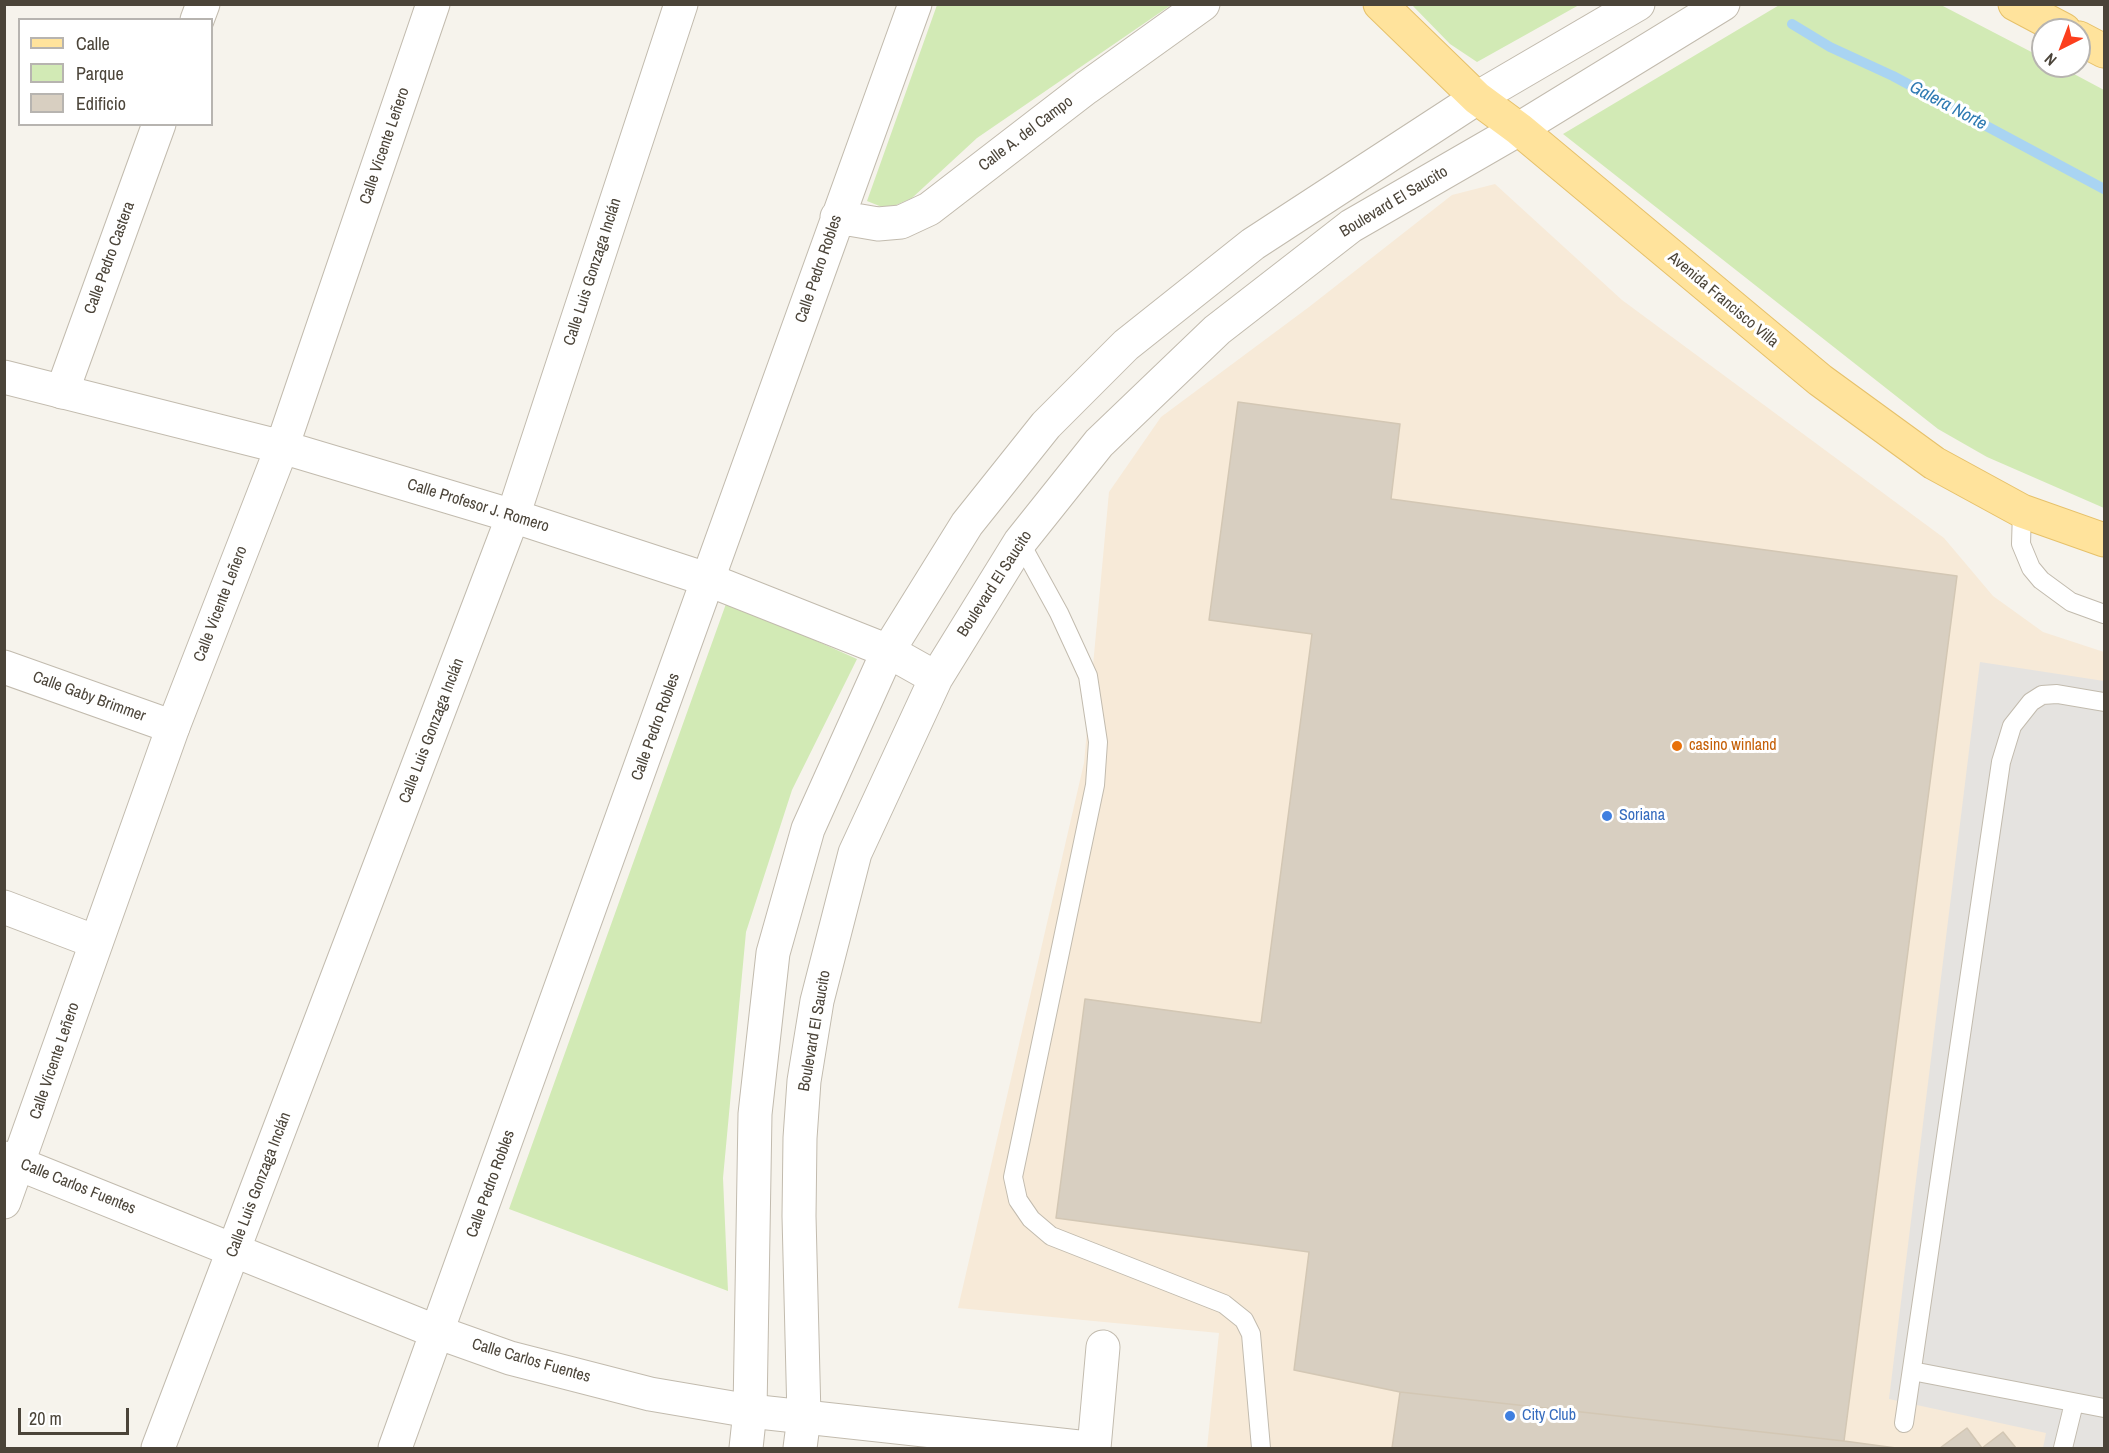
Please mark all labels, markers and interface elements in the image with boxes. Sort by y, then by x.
legend [18,18,213,126]
north arrow [2031,18,2091,78]
text: Calle [76,31,110,56]
text: N [2039,49,2061,71]
text: Parque [76,61,124,86]
water label: Galera Norte [1906,77,1990,135]
street label: Calle Vicente Leñero [356,85,414,207]
text: Edificio [76,91,126,116]
street label: Calle A. del Campo [975,92,1077,176]
street label: Boulevard El Saucito [1337,162,1451,242]
street label: Calle Luis Gonzaga Inclán [560,196,626,348]
street label: Calle Pedro Castera [81,199,139,317]
street label: Calle Pedro Robles [792,212,846,326]
street label: Avenida Francisco Villa [1664,248,1782,352]
street label: Calle Profesor J. Romero [405,475,551,537]
street label: Boulevard El Saucito [954,527,1036,641]
street label: Calle Vicente Leñero [190,543,252,665]
street label: Calle Luis Gonzaga Inclán [395,656,469,806]
street label: Calle Gaby Brimmer [30,668,148,726]
street label: Calle Pedro Robles [628,671,684,783]
place label: casino winland [1689,736,1777,756]
marker: casino winland [1670,739,1684,753]
place label: Soriana [1619,806,1665,826]
marker: Soriana [1600,809,1614,823]
street label: Boulevard El Saucito [795,969,835,1093]
street label: Calle Vicente Leñero [26,1000,84,1122]
street label: Calle Luis Gonzaga Inclán [222,1110,296,1260]
street label: Calle Pedro Robles [463,1128,519,1240]
street label: Calle Carlos Fuentes [18,1155,138,1219]
street label: Calle Carlos Fuentes [469,1335,593,1387]
scale bar [21,1396,132,1434]
text: 20 m [29,1406,62,1431]
place label: City Club [1522,1406,1576,1426]
marker: City Club [1503,1409,1517,1423]

